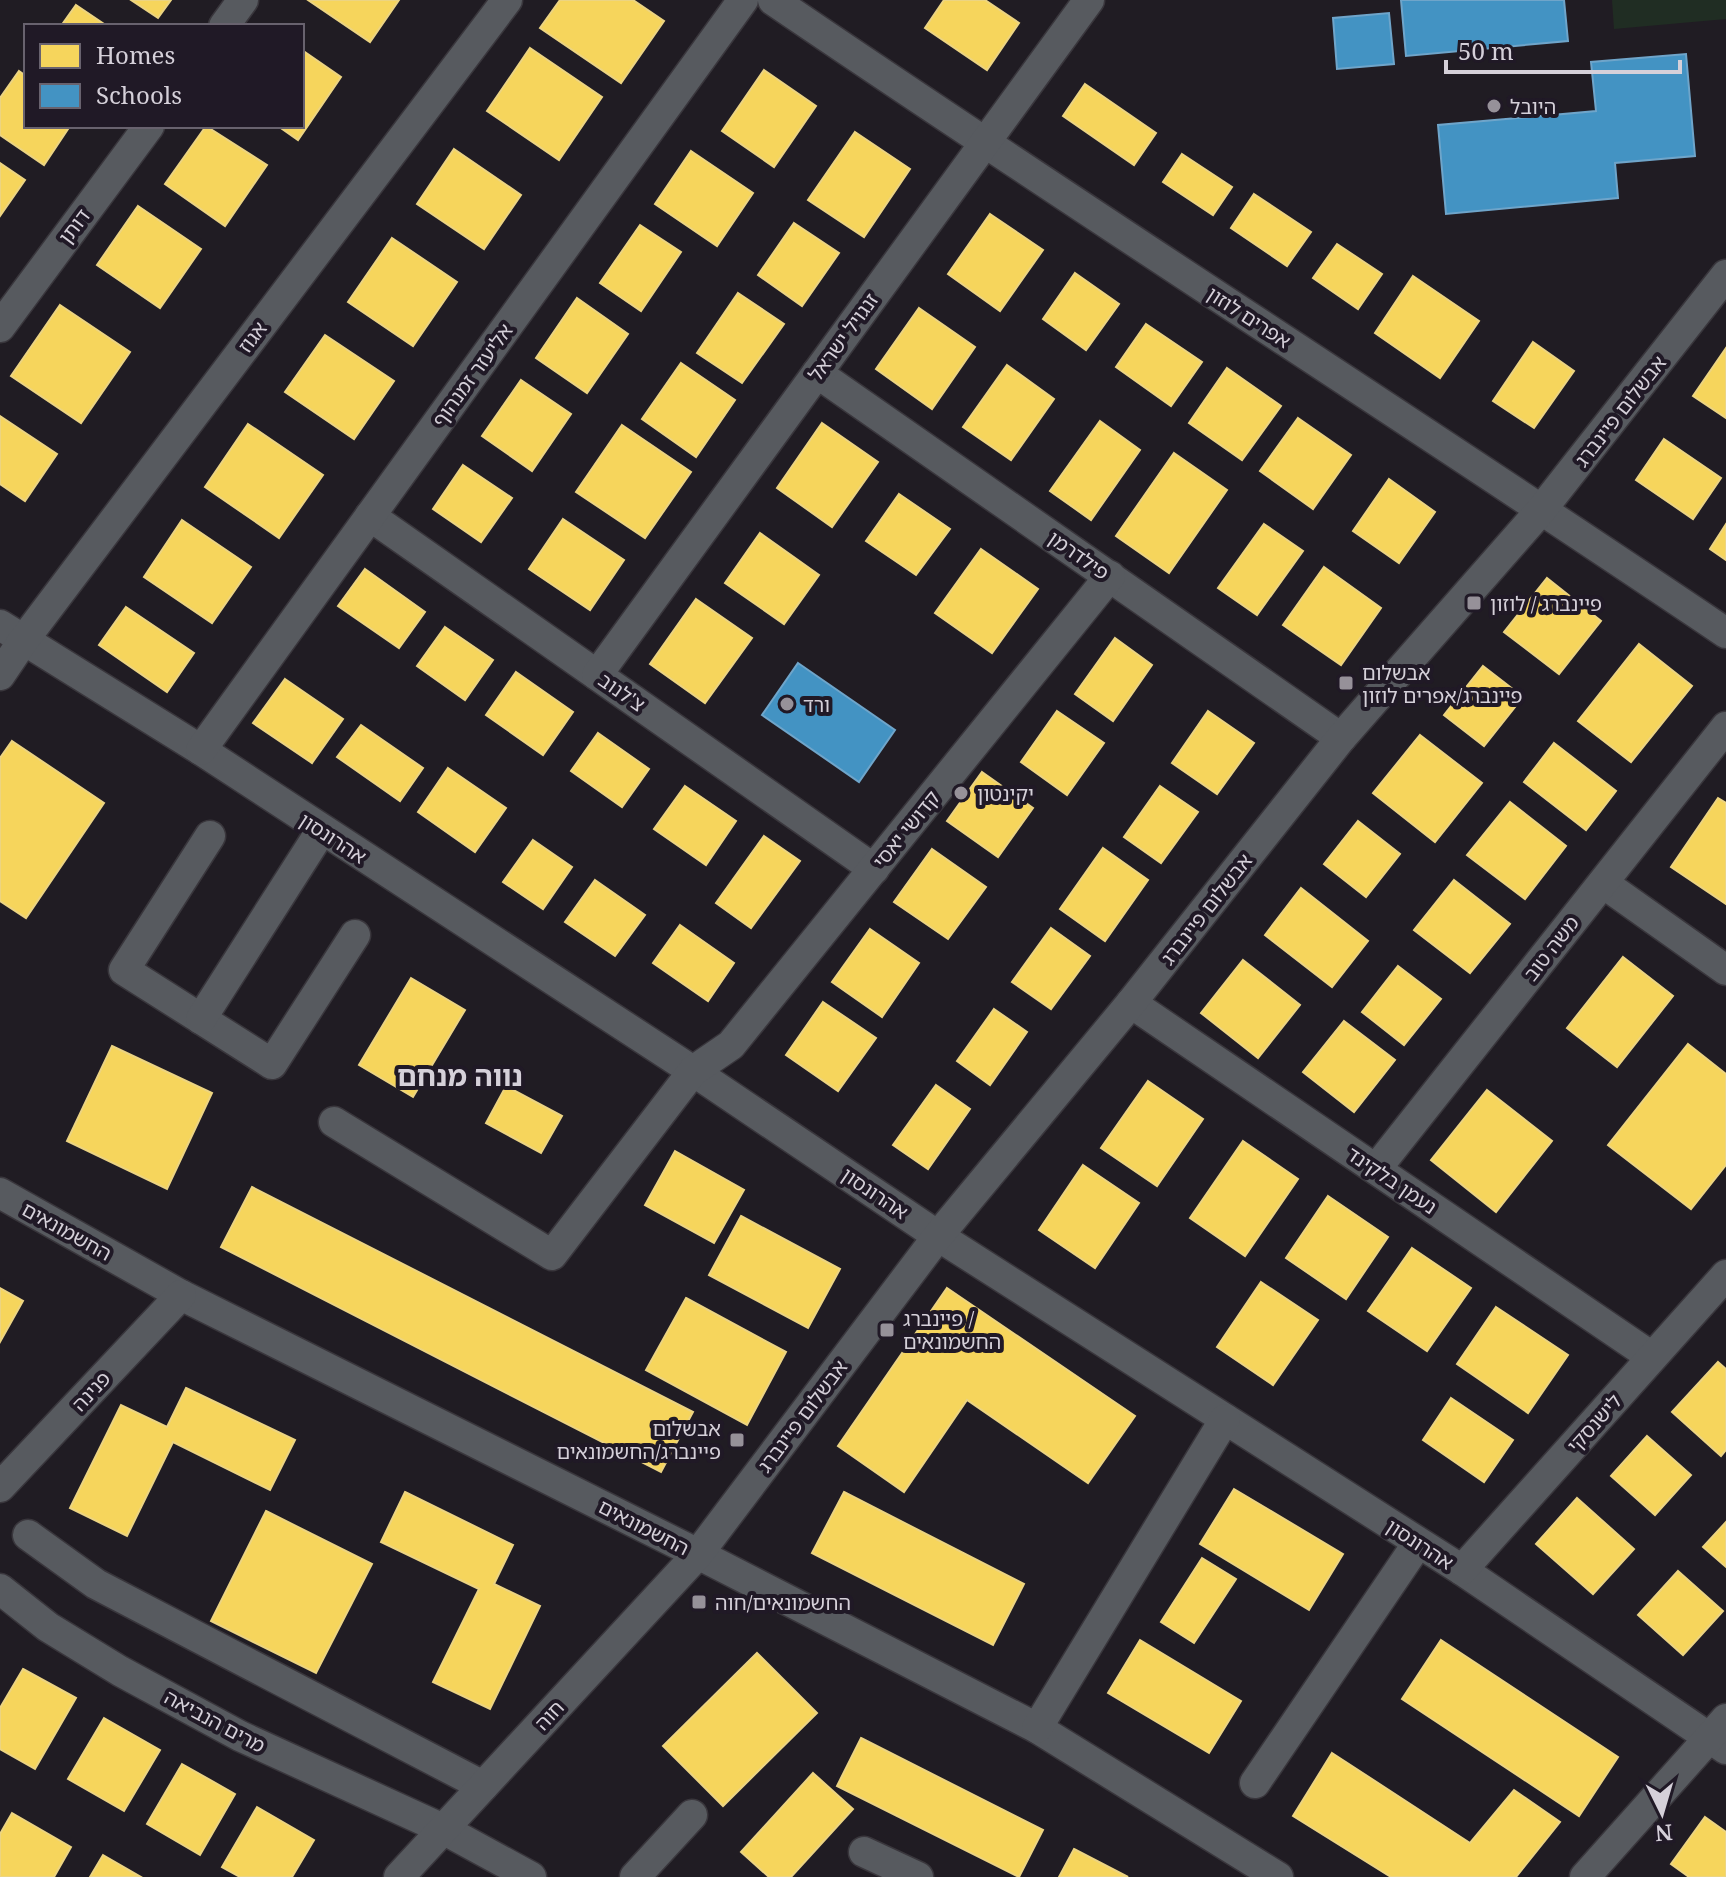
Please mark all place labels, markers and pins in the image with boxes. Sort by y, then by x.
place label: היובל [1510,93,1556,120]
marker: היובל [1485,97,1503,115]
place label: פיינברג / לוזון [1490,590,1602,617]
marker: פיינברג / לוזון [1465,594,1483,612]
place label: אבשלום פיינברג/אפרים לוזון [1362,659,1523,709]
marker: אבשלום פיינברג/אפרים לוזון [1337,674,1355,692]
place label: ורד [803,691,830,718]
marker: ורד [778,695,796,713]
place label: יקינטון [977,780,1034,807]
marker: יקינטון [952,784,970,802]
place label: פיינברג / החשמונאים [903,1305,1001,1355]
marker: פיינברג / החשמונאים [878,1321,896,1339]
place label: אבשלום פיינברג/החשמונאים [557,1415,721,1465]
marker: אבשלום פיינברג/החשמונאים [728,1431,746,1449]
place label: החשמונאים/חוה [715,1589,851,1616]
marker: החשמונאים/חוה [690,1593,708,1611]

